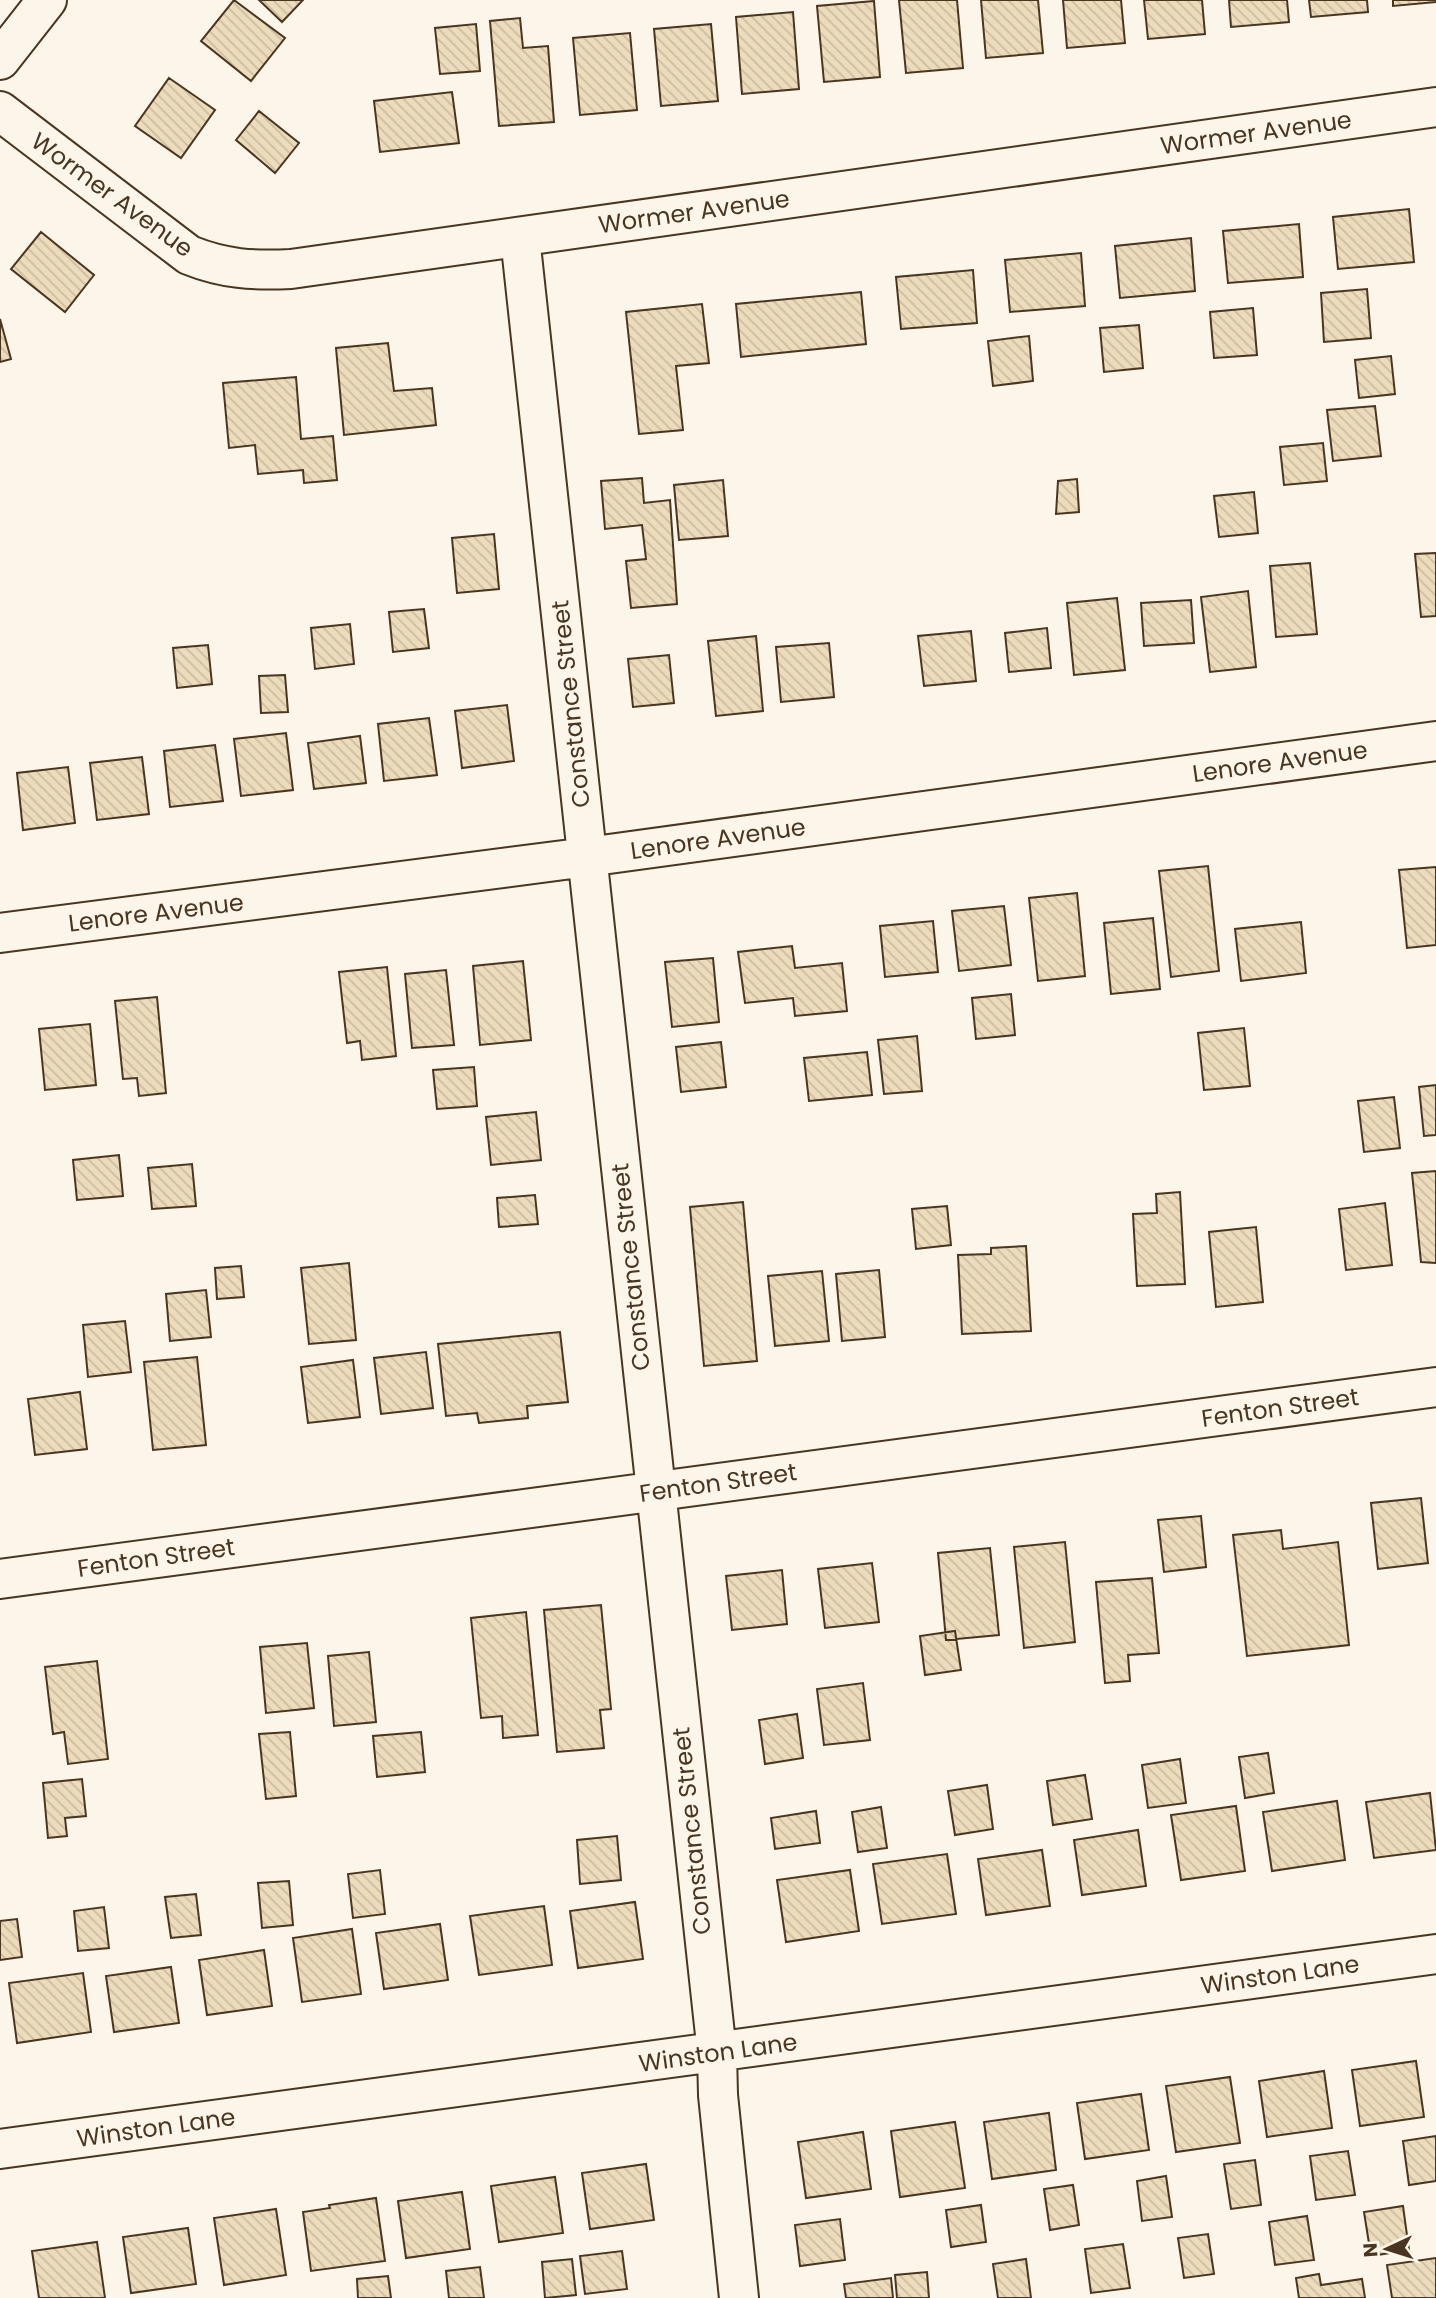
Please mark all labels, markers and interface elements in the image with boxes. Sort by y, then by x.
street label: Wormer Avenue [1158,103,1354,162]
street label: Wormer Avenue [25,125,200,265]
street label: Wormer Avenue [596,182,792,241]
street label: Constance Street [543,599,598,809]
street label: Lenore Avenue [1190,733,1370,790]
street label: Lenore Avenue [628,810,808,867]
street label: Lenore Avenue [66,885,245,940]
street label: Constance Street [603,1162,658,1372]
street label: Fenton Street [1199,1380,1361,1435]
street label: Fenton Street [637,1455,799,1510]
street label: Fenton Street [75,1530,237,1585]
street label: Constance Street [664,1726,719,1936]
street label: Winston Lane [1198,1947,1361,2002]
street label: Winston Lane [636,2025,799,2080]
street label: Winston Lane [74,2100,237,2155]
north arrow [1352,2214,1422,2284]
text: N [1357,2242,1385,2258]

